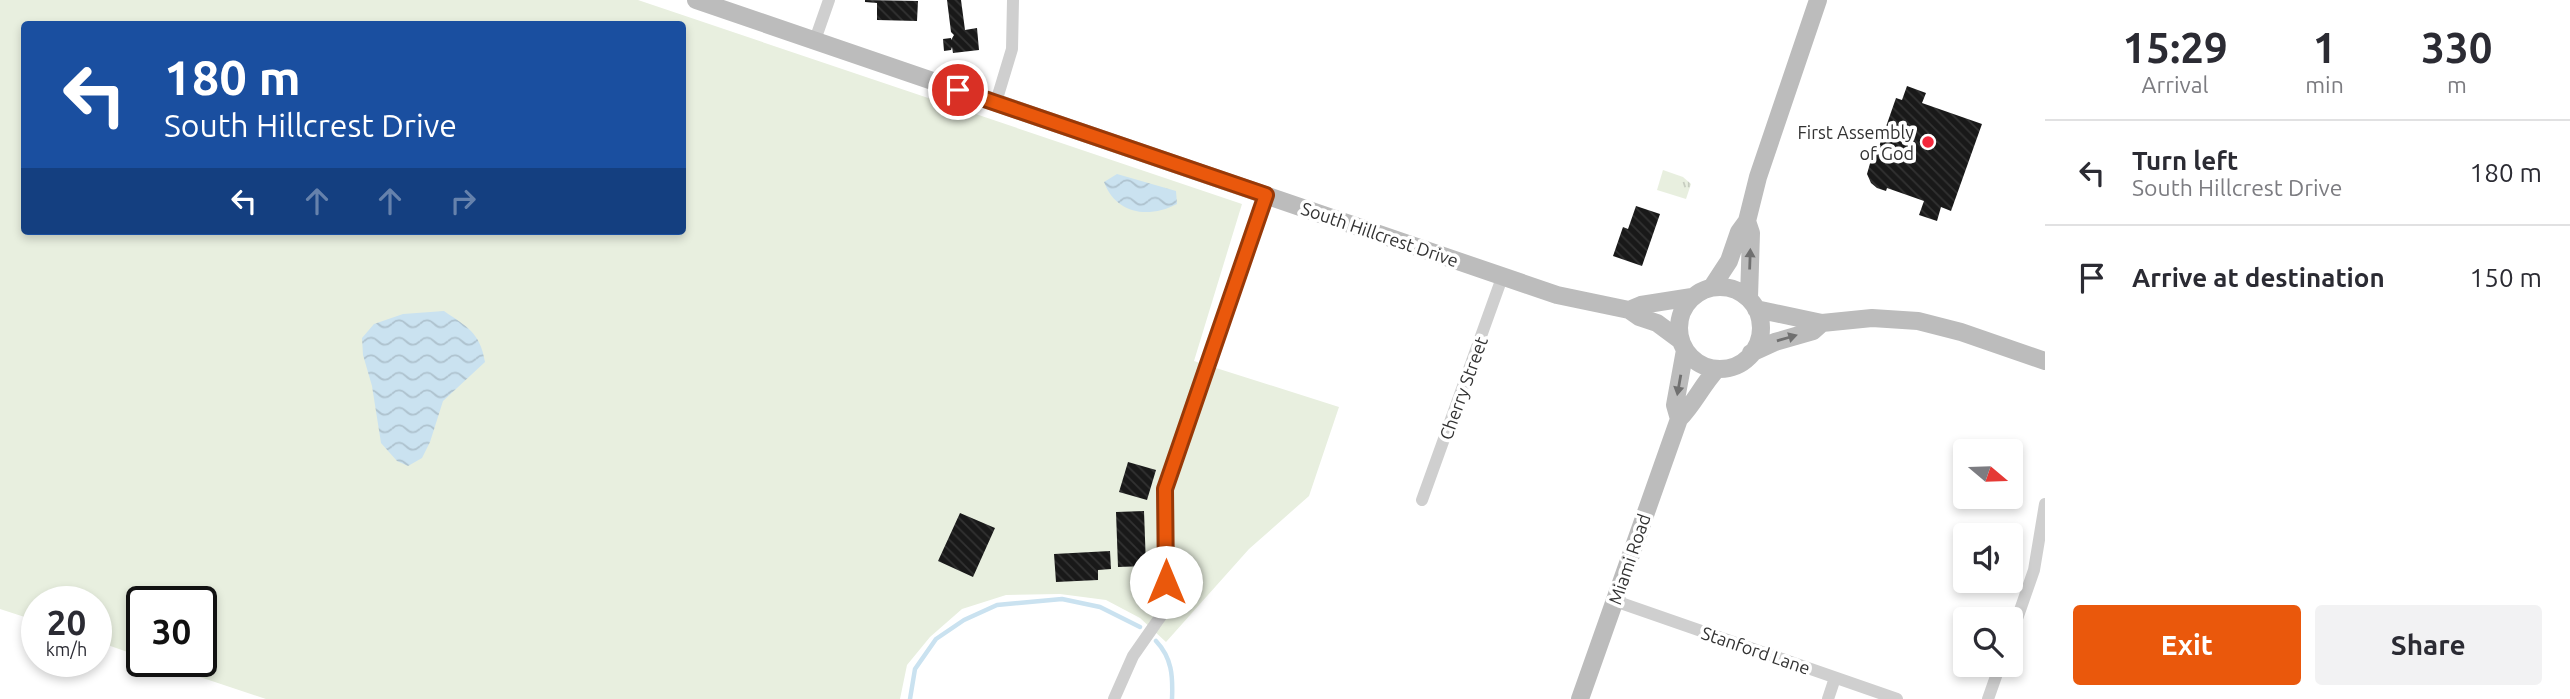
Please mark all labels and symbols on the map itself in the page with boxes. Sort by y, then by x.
pin [928,60,988,120]
place label: First Assembly of God [1797,122,1914,163]
marker: First Assembly of God [1920,134,1936,150]
street label: South Hillcrest Drive [1299,198,1461,270]
one-way arrow [1744,248,1755,270]
one-way arrow [1777,333,1798,343]
street label: Cherry Street [1435,334,1491,442]
one-way arrow [1673,374,1684,396]
north arrow [1953,439,2023,509]
street label: Miami Road [1604,511,1654,607]
position arrow [1129,545,1203,619]
speed limit sign: 30 [126,586,217,677]
street label: Stanford Lane [1699,622,1813,678]

